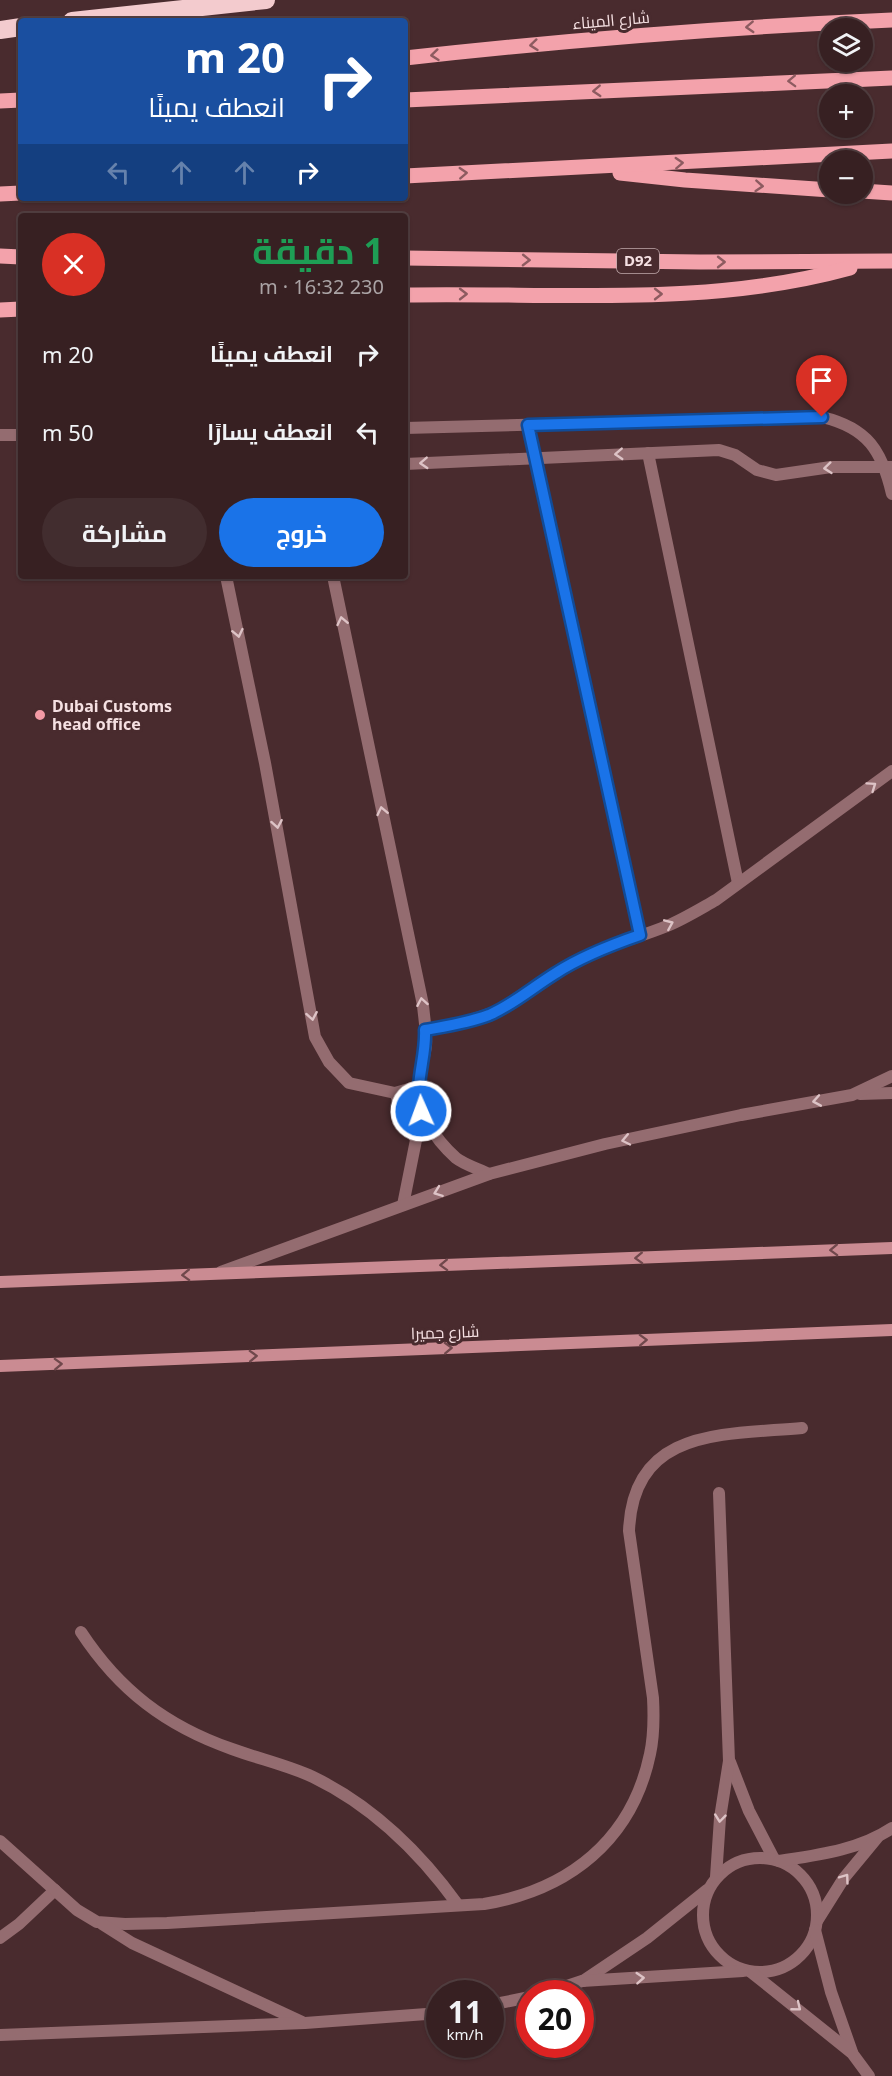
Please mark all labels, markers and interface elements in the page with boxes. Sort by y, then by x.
street label: شارع الميناء [571,6,651,35]
map controls [819,18,873,204]
button: layers [819,18,873,72]
one-way arrow [745,21,754,34]
text: 20 m [185,28,285,85]
one-way arrow [530,38,539,51]
icon: right [306,42,384,120]
one-way arrow [430,48,439,61]
one-way arrow [787,75,796,88]
one-way arrow [592,84,601,97]
button: + [819,84,873,138]
text: انعطف يمينًا [148,88,285,125]
button: − [819,150,873,204]
icon: left [102,156,135,189]
icon: ahead [165,156,198,189]
icon: ahead [228,156,261,189]
icon: right [291,156,324,189]
one-way arrow [675,156,684,169]
one-way arrow [459,167,468,180]
one-way arrow [754,179,763,192]
text: 1 دقيقة [252,226,384,275]
button: close [42,233,105,296]
road number: D92 [617,249,659,273]
one-way arrow [522,254,531,266]
one-way arrow [717,256,726,268]
text: 230 m · 16:32 [259,273,384,300]
one-way arrow [459,288,468,300]
one-way arrow [654,288,663,300]
text: انعطف يمينًا [210,338,333,368]
icon: right [351,338,384,371]
text: 20 m [42,339,93,369]
pin [796,355,847,417]
icon: arrive [805,364,838,397]
text: انعطف يسارًا [207,416,333,446]
icon: left [351,416,384,449]
text: 50 m [42,417,93,447]
one-way arrow [614,448,623,461]
one-way arrow [419,456,428,469]
one-way arrow [823,461,832,474]
button: مشاركة [42,498,207,567]
button: خروج [219,498,384,567]
one-way arrow [336,616,349,626]
one-way arrow [230,628,243,638]
place label: Dubai Customs head office [52,695,172,735]
marker: Dubai Customs head office [33,708,47,722]
one-way arrow [865,782,876,793]
one-way arrow [376,807,389,817]
one-way arrow [270,820,282,829]
one-way arrow [663,919,674,931]
one-way arrow [416,998,429,1008]
one-way arrow [305,1011,317,1021]
position arrow [389,1079,453,1143]
one-way arrow [812,1094,822,1107]
one-way arrow [621,1133,631,1146]
one-way arrow [434,1185,444,1198]
one-way arrow [829,1244,838,1257]
one-way arrow [634,1251,643,1264]
one-way arrow [439,1259,448,1272]
one-way arrow [182,1269,191,1282]
street label: شارع جميرا [410,1320,480,1345]
one-way arrow [638,1334,647,1347]
one-way arrow [444,1342,453,1355]
one-way arrow [249,1350,258,1363]
one-way arrow [54,1358,63,1370]
one-way arrow [714,1814,727,1823]
one-way arrow [838,1874,849,1885]
one-way arrow [636,1971,645,1984]
speed limit sign: 20 [516,1980,594,2058]
text: 11 [448,1991,482,2032]
one-way arrow [790,2000,801,2011]
text: km/h [447,2024,483,2044]

